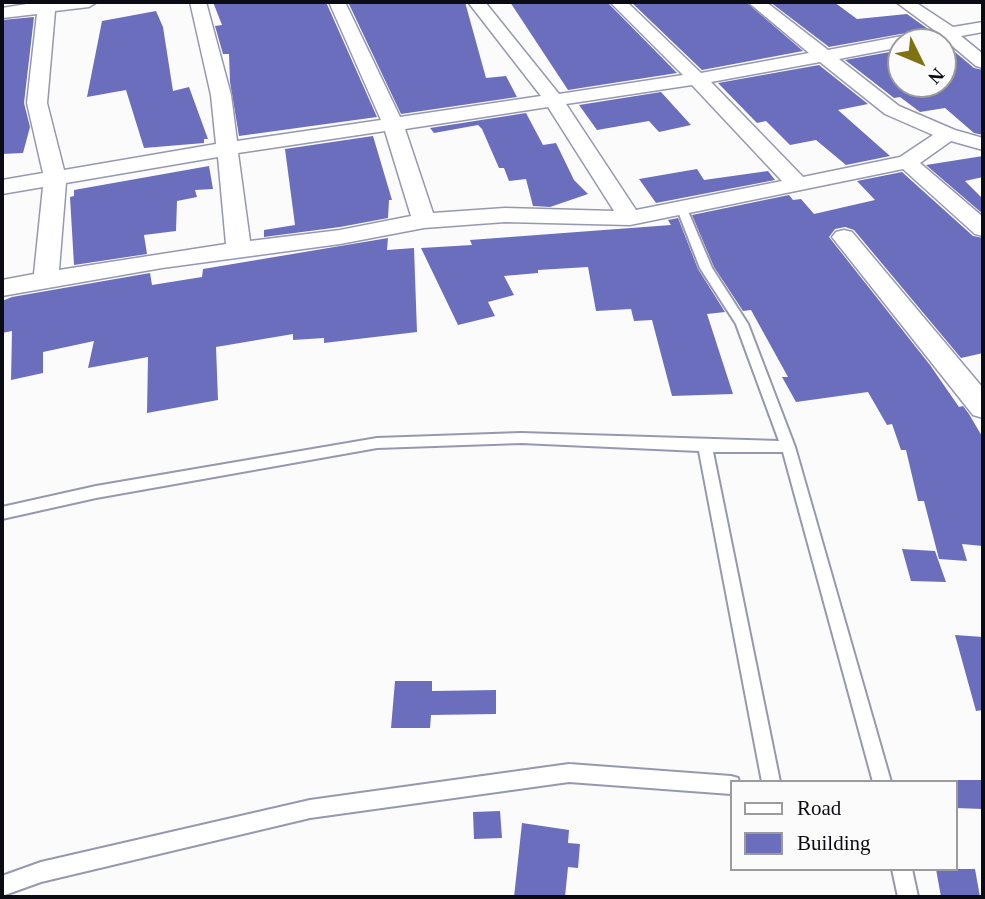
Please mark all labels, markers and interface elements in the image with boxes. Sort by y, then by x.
north arrow [887,28,957,98]
text: N [924,64,949,88]
legend [730,780,957,871]
text: Road [797,796,841,820]
text: Building [797,831,871,855]

